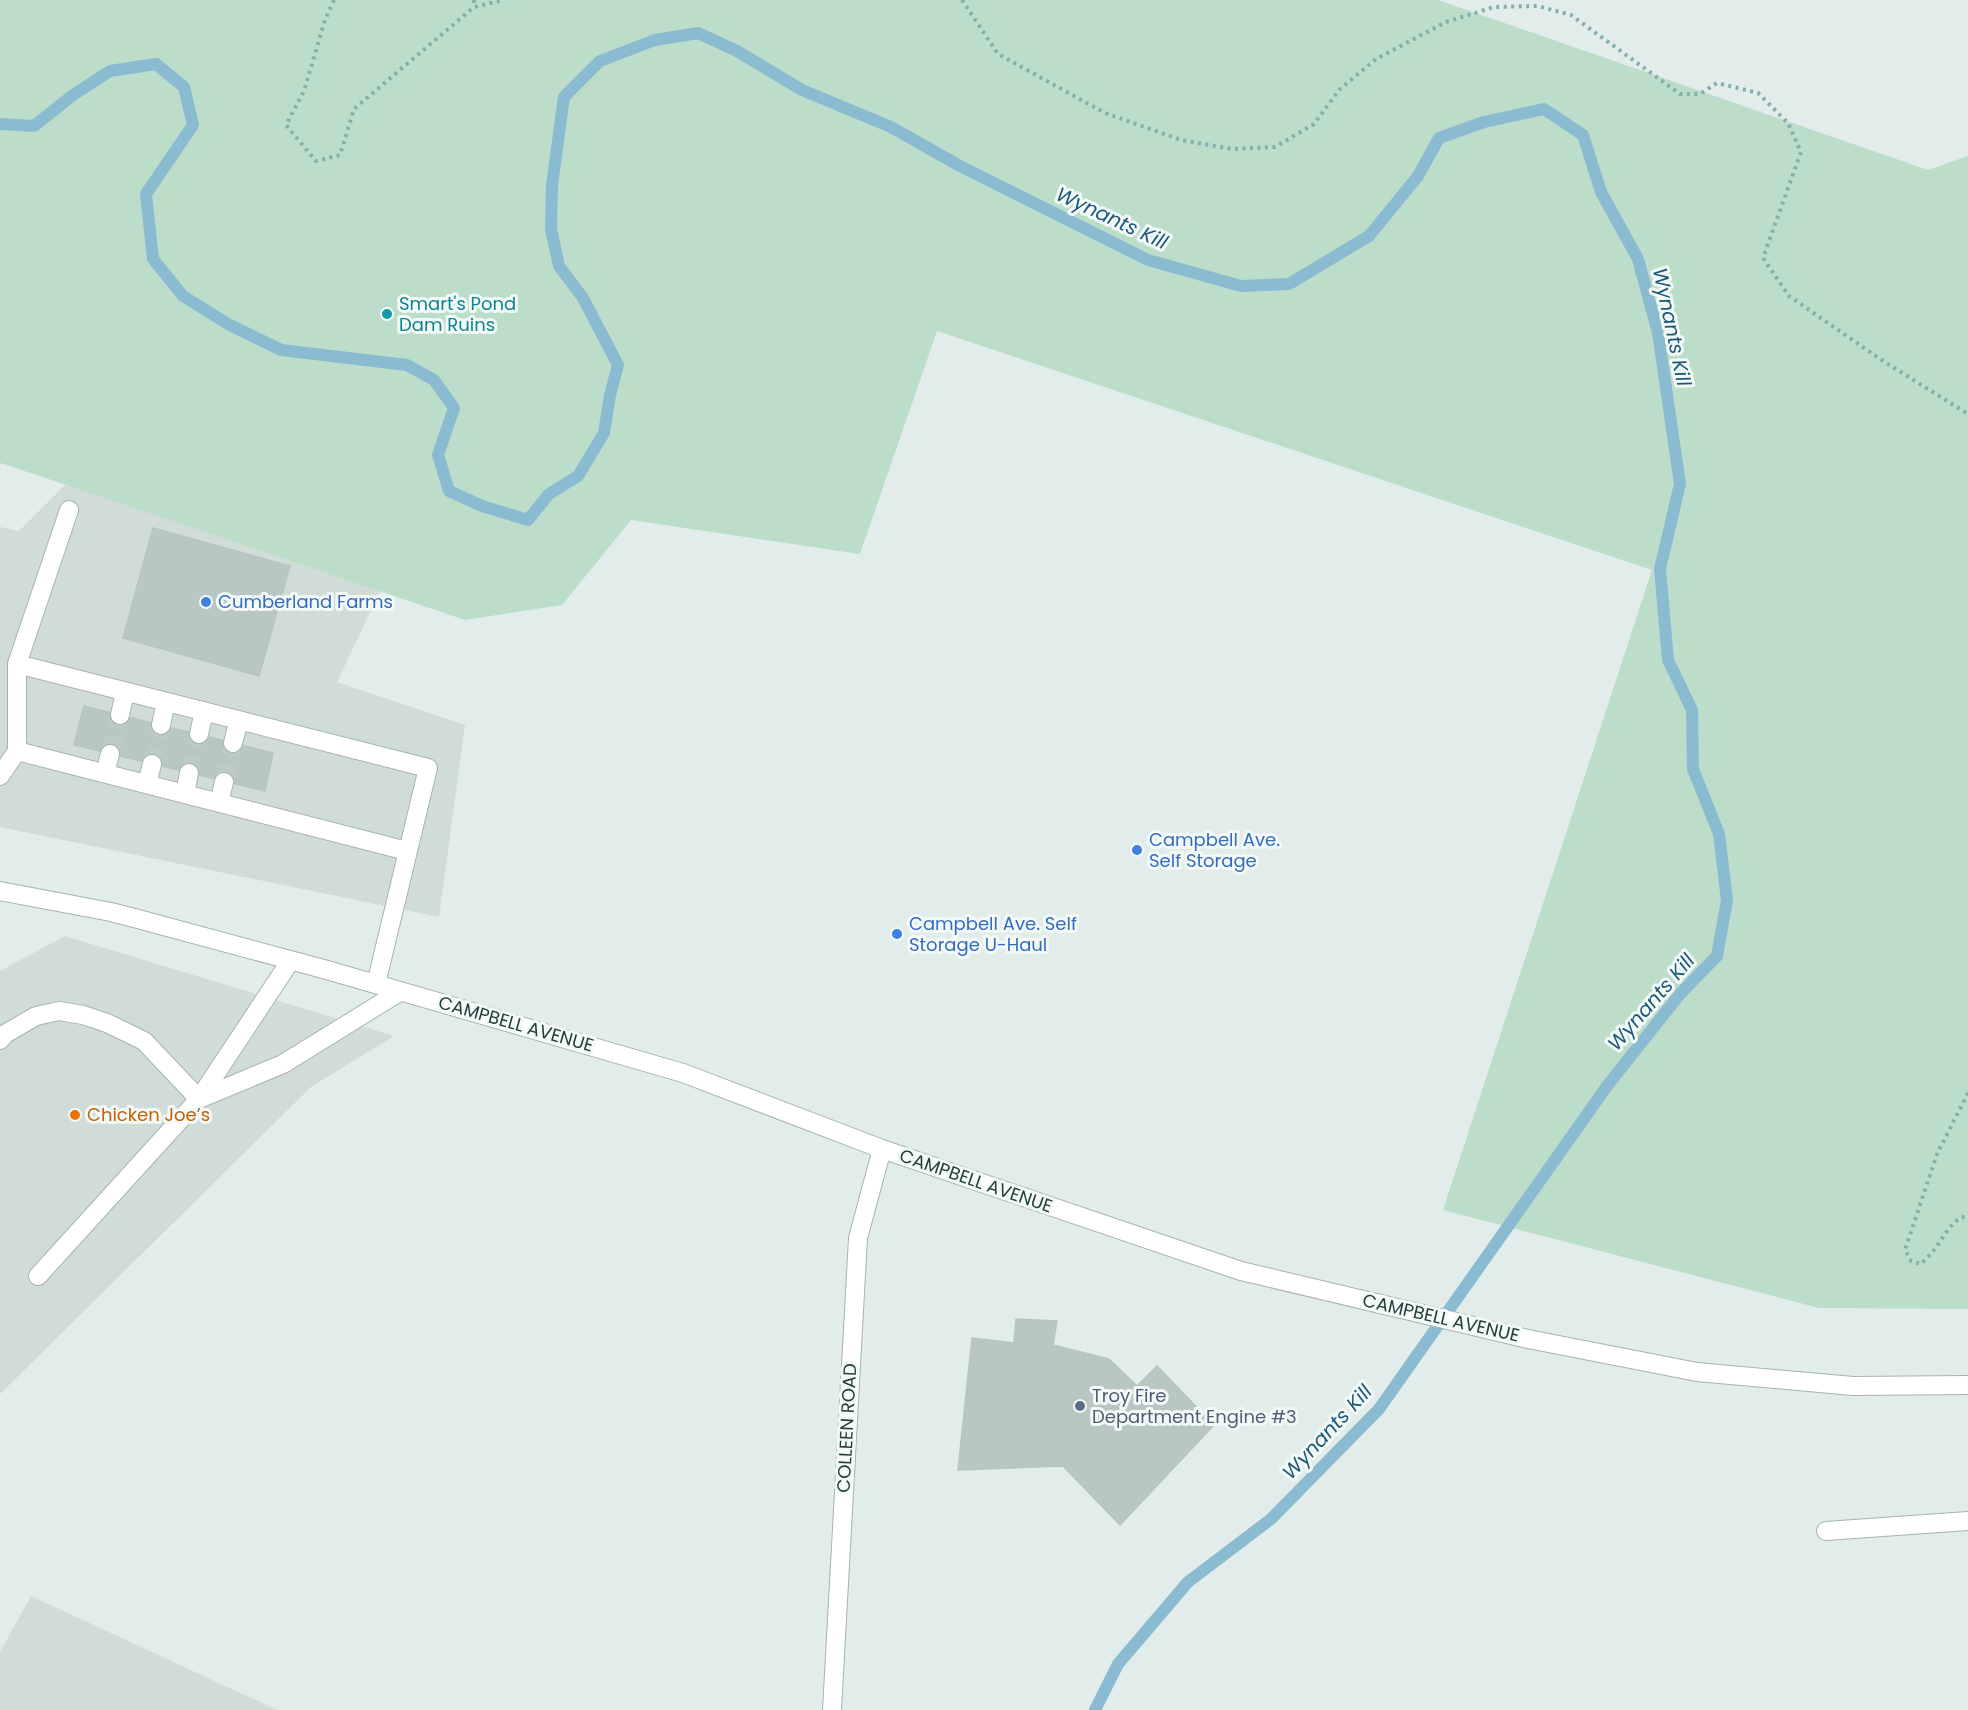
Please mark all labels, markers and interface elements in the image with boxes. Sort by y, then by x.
water label: Wynants Kill [1052,180,1173,256]
water label: Wynants Kill [1646,265,1698,389]
place label: Smart's Pond Dam Ruins [399,291,516,337]
marker: Smart's Pond Dam Ruins [380,307,394,321]
place label: Cumberland Farms [218,589,393,614]
marker: Cumberland Farms [199,595,213,609]
place label: Campbell Ave. Self Storage [1149,827,1280,873]
marker: Campbell Ave. Self Storage [1130,843,1144,857]
place label: Campbell Ave. Self Storage U-Haul [909,911,1077,957]
marker: Campbell Ave. Self Storage U-Haul [890,927,904,941]
water label: Wynants Kill [1601,947,1701,1057]
street label: CAMPBELL AVENUE [436,989,597,1058]
place label: Chicken Joe’s [87,1102,210,1127]
marker: Chicken Joe’s [68,1108,82,1122]
street label: CAMPBELL AVENUE [896,1143,1056,1218]
street label: CAMPBELL AVENUE [1360,1287,1522,1348]
street label: COLLEEN ROAD [831,1363,862,1493]
water label: Wynants Kill [1276,1378,1378,1486]
place label: Troy Fire Department Engine #3 [1092,1383,1297,1429]
marker: Troy Fire Department Engine #3 [1073,1399,1087,1413]

